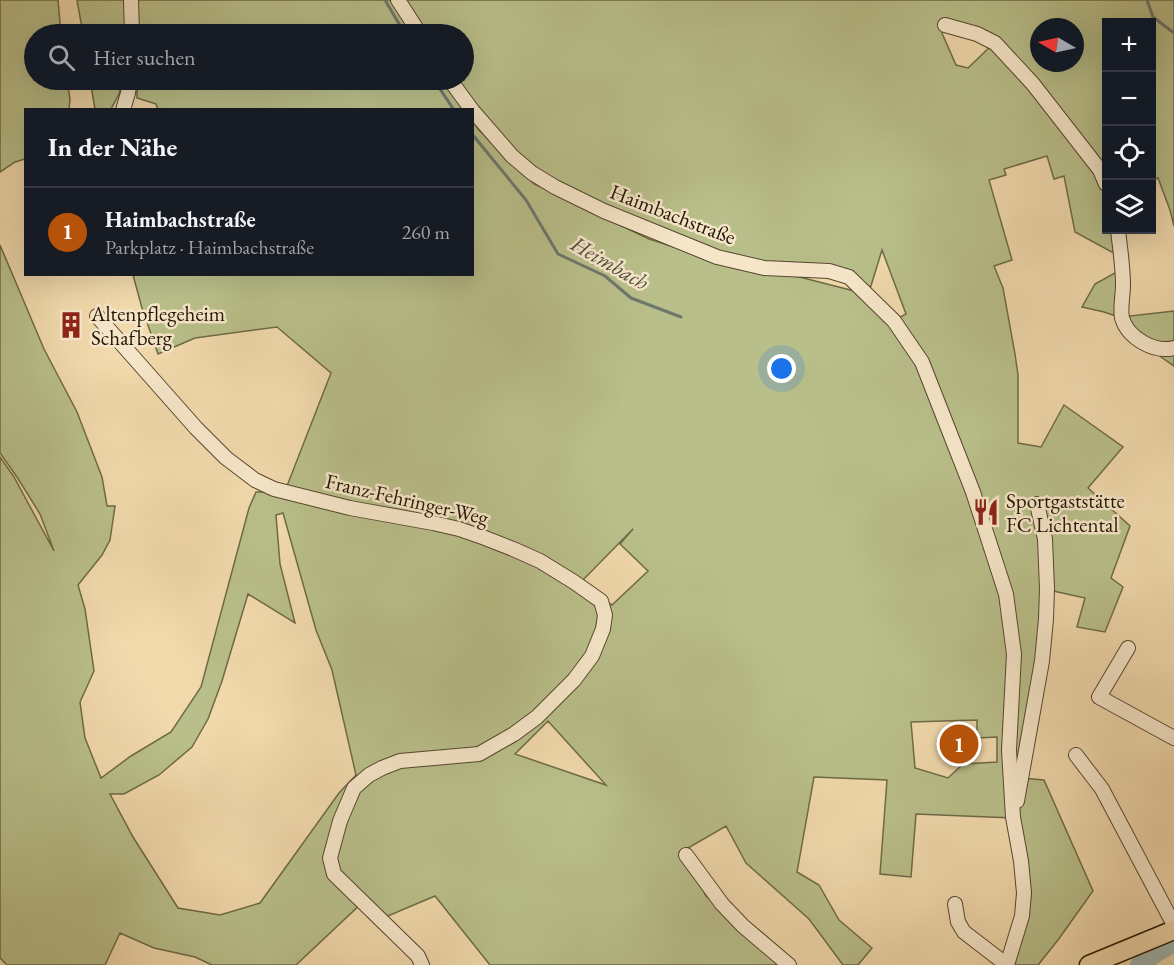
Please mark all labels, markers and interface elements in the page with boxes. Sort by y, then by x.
north arrow [1030,18,1084,72]
map controls [1102,18,1156,234]
button: + [1102,18,1156,72]
search box [24,24,474,90]
icon: search [45,41,78,74]
text: Hier suchen [93,43,196,72]
button: − [1102,72,1156,126]
button: locate [1102,126,1156,180]
text: In der Nähe [48,130,177,164]
street label: Haimbachstraße [606,178,740,250]
button: layers [1102,180,1156,234]
text: Haimbachstraße [105,205,256,234]
text: 1 [62,219,73,245]
text: 260 m [402,219,450,245]
water label: Heimbach [565,229,654,297]
text: Parkplatz · Haimbachstraße [105,234,314,260]
place label: Altenpflegeheim Schafberg [90,300,225,351]
building icon: Altenpflegeheim Schafberg [56,310,86,340]
your location [767,354,796,383]
street label: Franz-Fehringer-Weg [323,467,492,531]
place label: Sportgaststätte FC Lichtental [1006,487,1125,538]
restaurant icon: Sportgaststätte FC Lichtental [971,497,1001,527]
pin: 1 [940,722,978,766]

